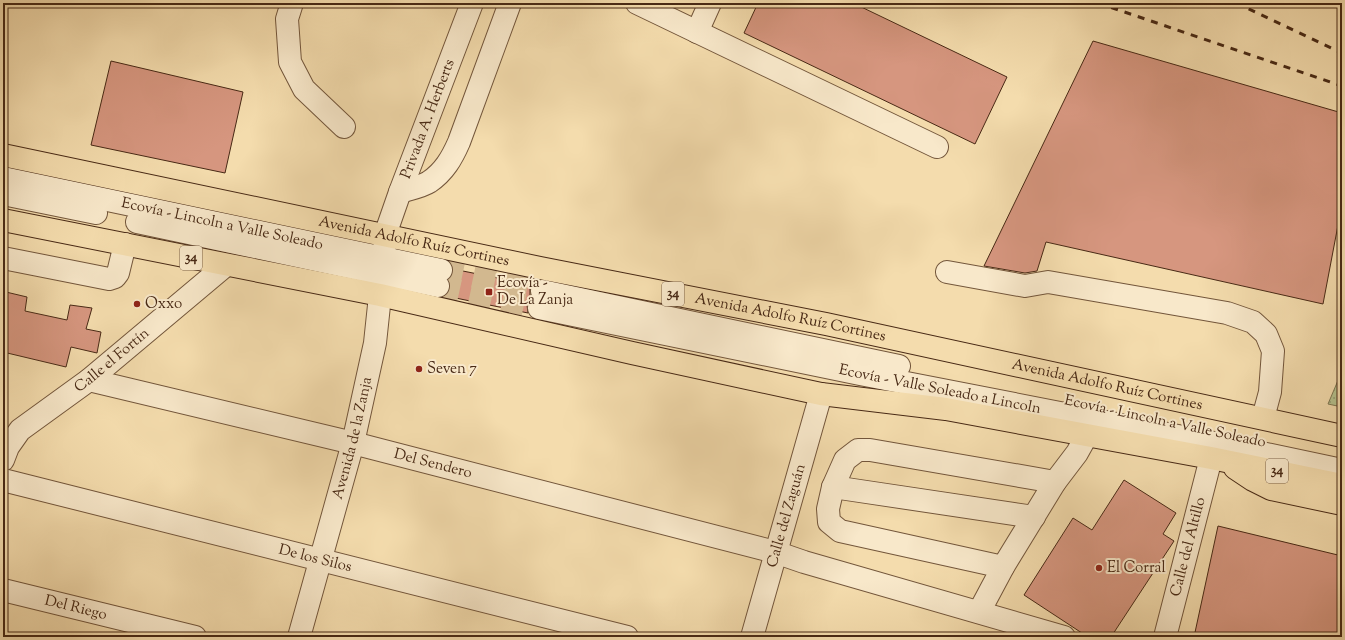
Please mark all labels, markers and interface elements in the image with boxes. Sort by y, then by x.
street label: Privada A. Herberts [395,56,460,182]
street label: Ecovía - Lincoln a Valle Soleado [119,193,325,255]
street label: Avenida Adolfo Ruíz Cortines [317,211,511,272]
road number: 34 [180,246,202,270]
place label: Ecovía - De La Zanja [497,273,573,311]
road number: 34 [662,282,684,306]
marker: Ecovía - De La Zanja [484,287,494,297]
street label: Avenida Adolfo Ruíz Cortines [693,288,888,347]
place label: Oxxo [145,294,182,315]
marker: Oxxo [132,299,142,309]
street label: Calle el Fortín [70,323,154,398]
street label: Avenida Adolfo Ruíz Cortines [1010,354,1205,416]
place label: Seven 7 [427,359,477,380]
street label: Ecovía - Valle Soleado a Lincoln [837,359,1043,420]
marker: Seven 7 [414,364,424,374]
street label: Avenida de la Zanja [327,375,378,502]
street label: Ecovía - Lincoln a Valle Soleado [1062,390,1268,454]
street label: Del Sendero [392,443,474,484]
road number: 34 [1266,459,1288,483]
street label: Calle del Zaguán [762,461,811,570]
street label: Calle del Altillo [1165,495,1211,599]
street label: De los Silos [276,539,354,578]
place label: El Corral [1107,558,1166,579]
marker: El Corral [1094,563,1104,573]
street label: Del Riego [42,590,109,626]

